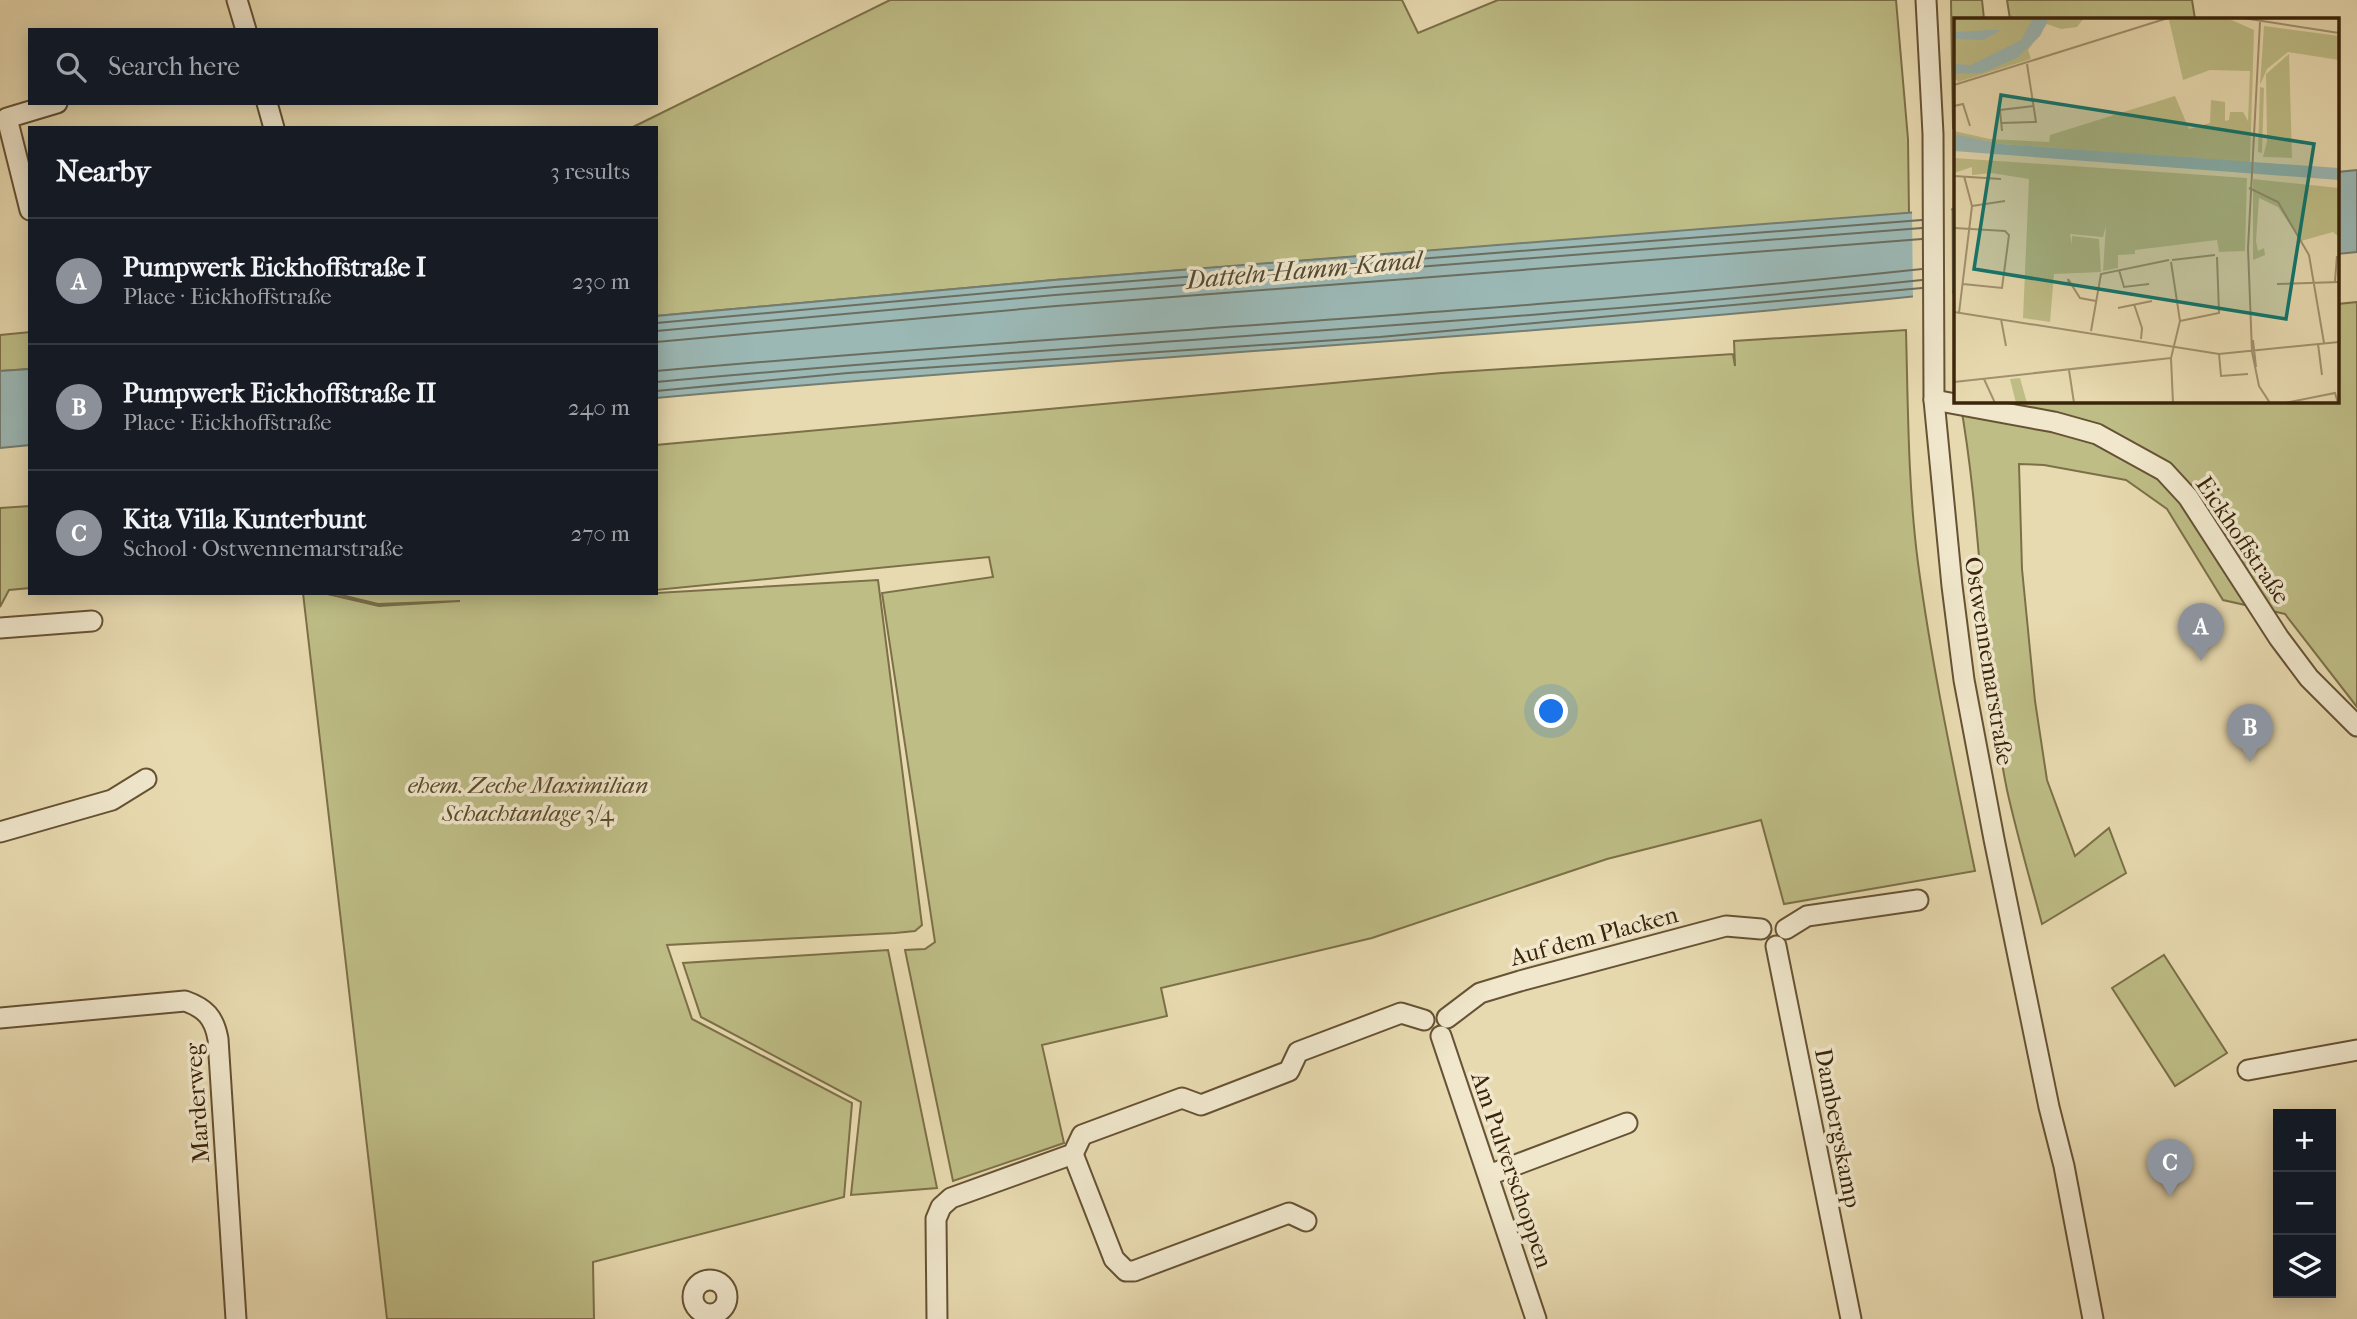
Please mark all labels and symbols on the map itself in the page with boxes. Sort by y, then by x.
inset map [1954,18,2340,402]
water label: Datteln-Hamm-Kanal [1183,244,1426,296]
street label: Eickhoffstraße [2190,471,2296,609]
street label: Ostwennemarstraße [1959,555,2019,767]
pin: A [2178,603,2224,661]
your location [1534,694,1568,728]
pin: B [2227,704,2273,762]
park label: ehem. Zeche Maximilian Schachtanlage 3/4 [408,771,648,827]
street label: Auf dem Placken [1506,900,1681,972]
street label: Marderweg [179,1041,215,1164]
street label: Dambergskamp [1809,1046,1867,1210]
street label: Am Pulverschoppen [1465,1067,1559,1272]
pin: C [2147,1139,2193,1197]

